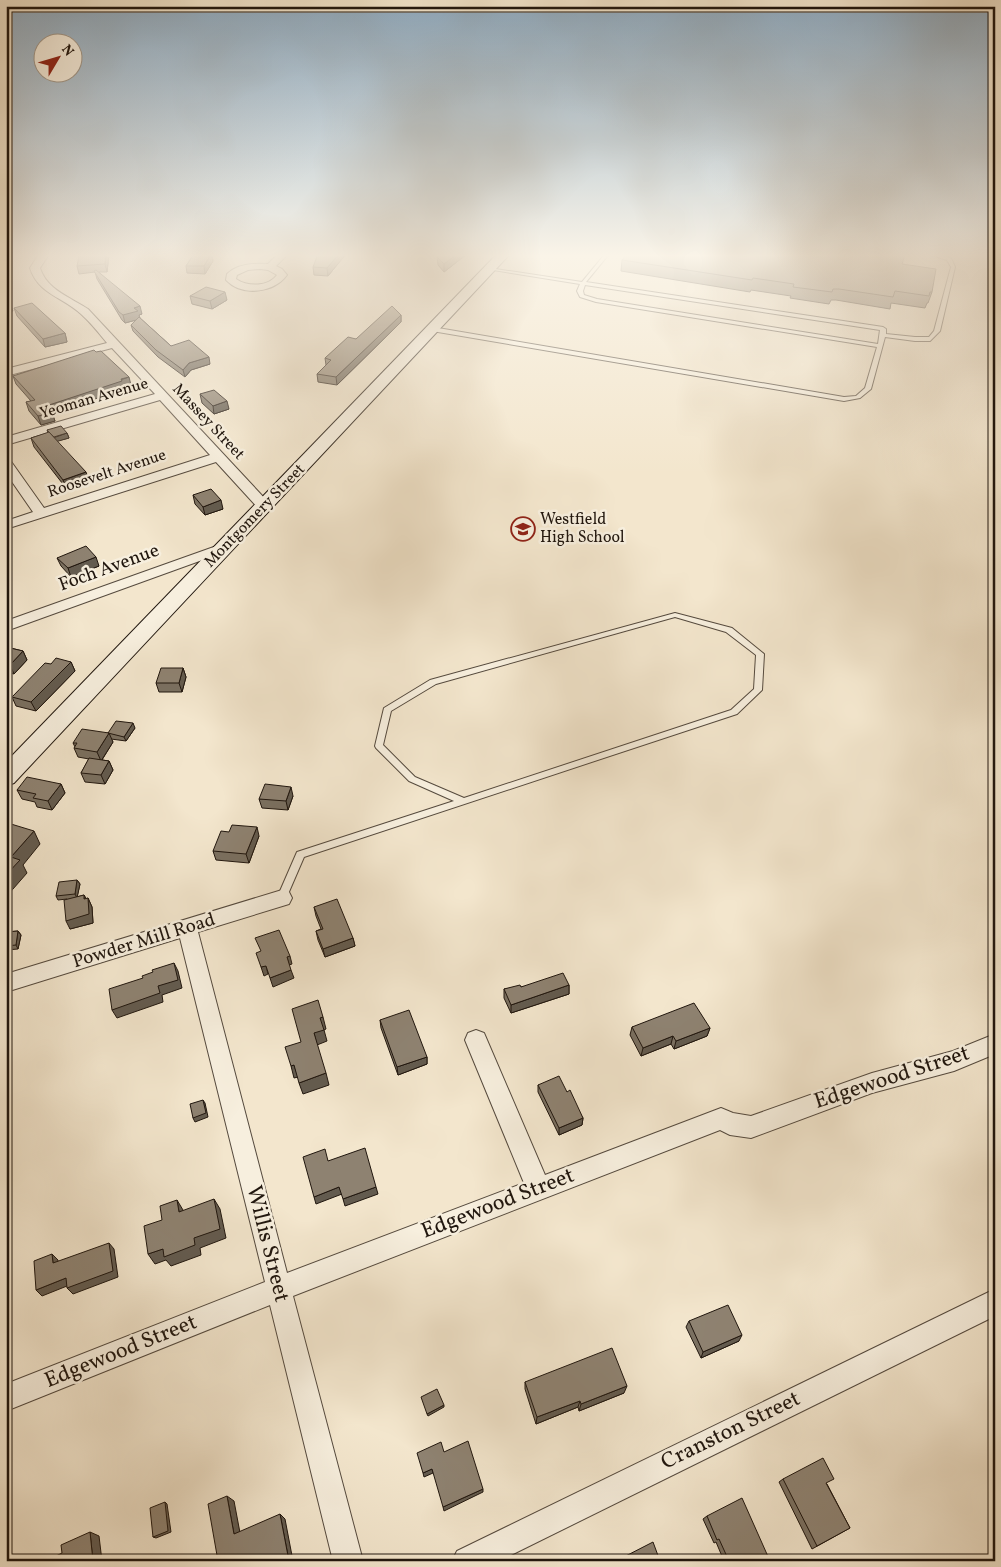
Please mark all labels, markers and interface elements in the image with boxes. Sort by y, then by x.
north arrow [32,32,82,82]
text: N [56,41,78,61]
street label: Yeoman Avenue [37,373,151,425]
street label: Massey Street [167,379,249,465]
street label: Roosevelt Avenue [45,444,169,504]
street label: Montgomery Street [200,459,311,573]
place label: Westfield High School [540,509,625,549]
school or university icon: Westfield High School [510,516,536,542]
street label: Foch Avenue [55,538,163,598]
street label: Powder Mill Road [69,907,219,975]
street label: Edgewood Street [810,1038,974,1118]
street label: Edgewood Street [417,1160,579,1247]
street label: Willis Street [238,1182,297,1306]
street label: Edgewood Street [40,1307,202,1397]
street label: Cranston Street [656,1384,806,1478]

